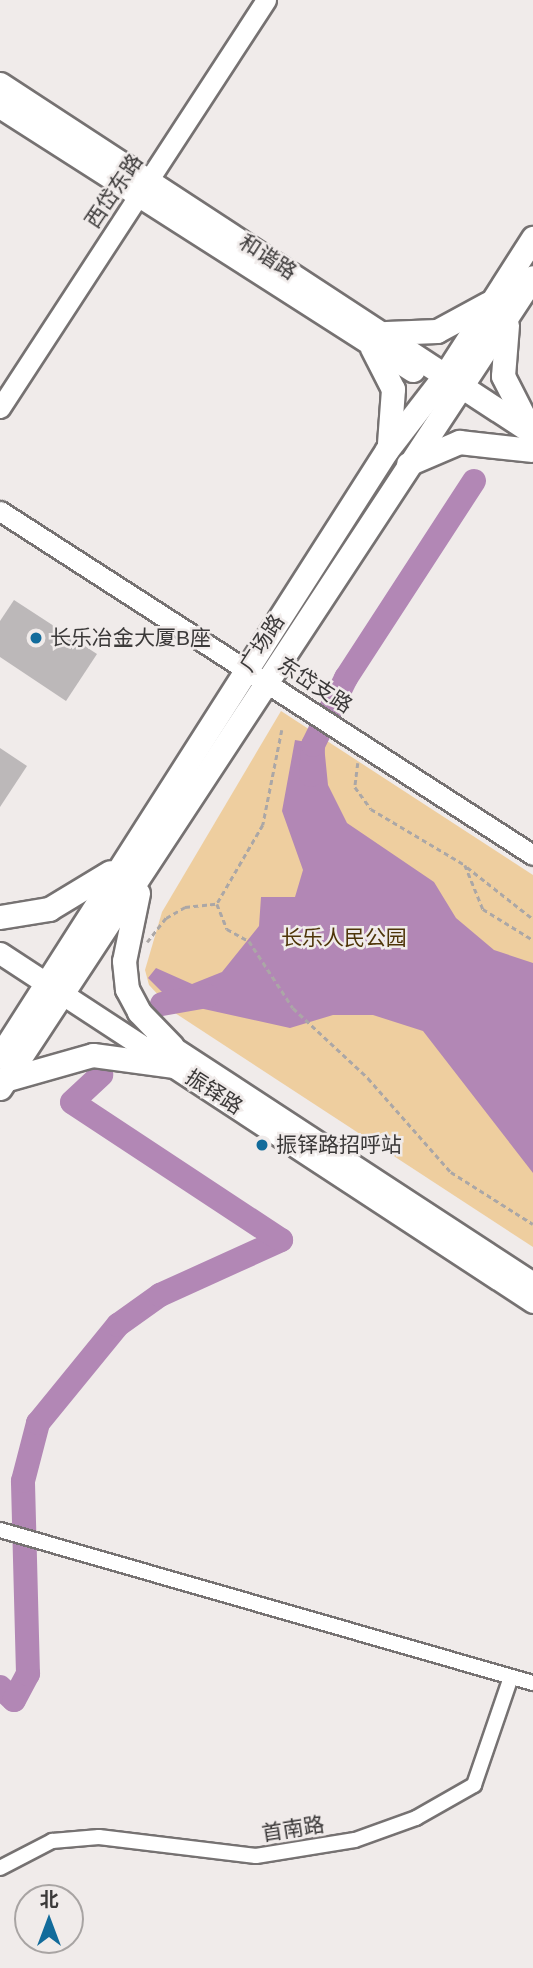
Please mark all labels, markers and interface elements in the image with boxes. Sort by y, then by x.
street label: 西岱东路 [80,149,148,233]
street label: 和谐路 [235,229,301,285]
street label: 广场路 [234,610,290,676]
place label: 长乐冶金大厦B座 [50,625,211,651]
marker: 长乐冶金大厦B座 [28,630,44,646]
street label: 东岱支路 [273,652,357,718]
park label: 长乐人民公园 [281,925,407,951]
street label: 振铎路 [181,1064,247,1120]
place label: 振铎路招呼站 [276,1132,402,1158]
marker: 振铎路招呼站 [254,1137,270,1153]
street label: 首南路 [260,1812,326,1846]
north arrow [14,1884,84,1954]
text: 北 [39,1889,59,1910]

